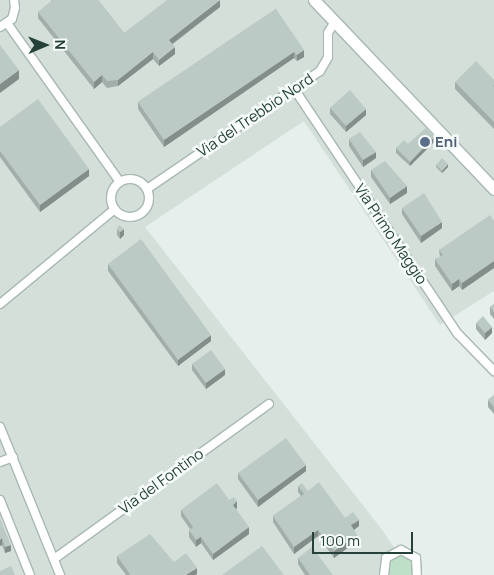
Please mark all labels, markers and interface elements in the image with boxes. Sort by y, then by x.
north arrow [20,20,70,70]
text: N [51,40,70,50]
street label: Via del Trebbio Nord [193,69,317,161]
place label: Eni [435,133,457,151]
marker: Eni [419,136,431,148]
street label: Via Primo Maggio [351,180,431,288]
street label: Via del Fontino [115,444,207,518]
scale bar [314,522,415,554]
text: 100 m [320,530,360,551]

